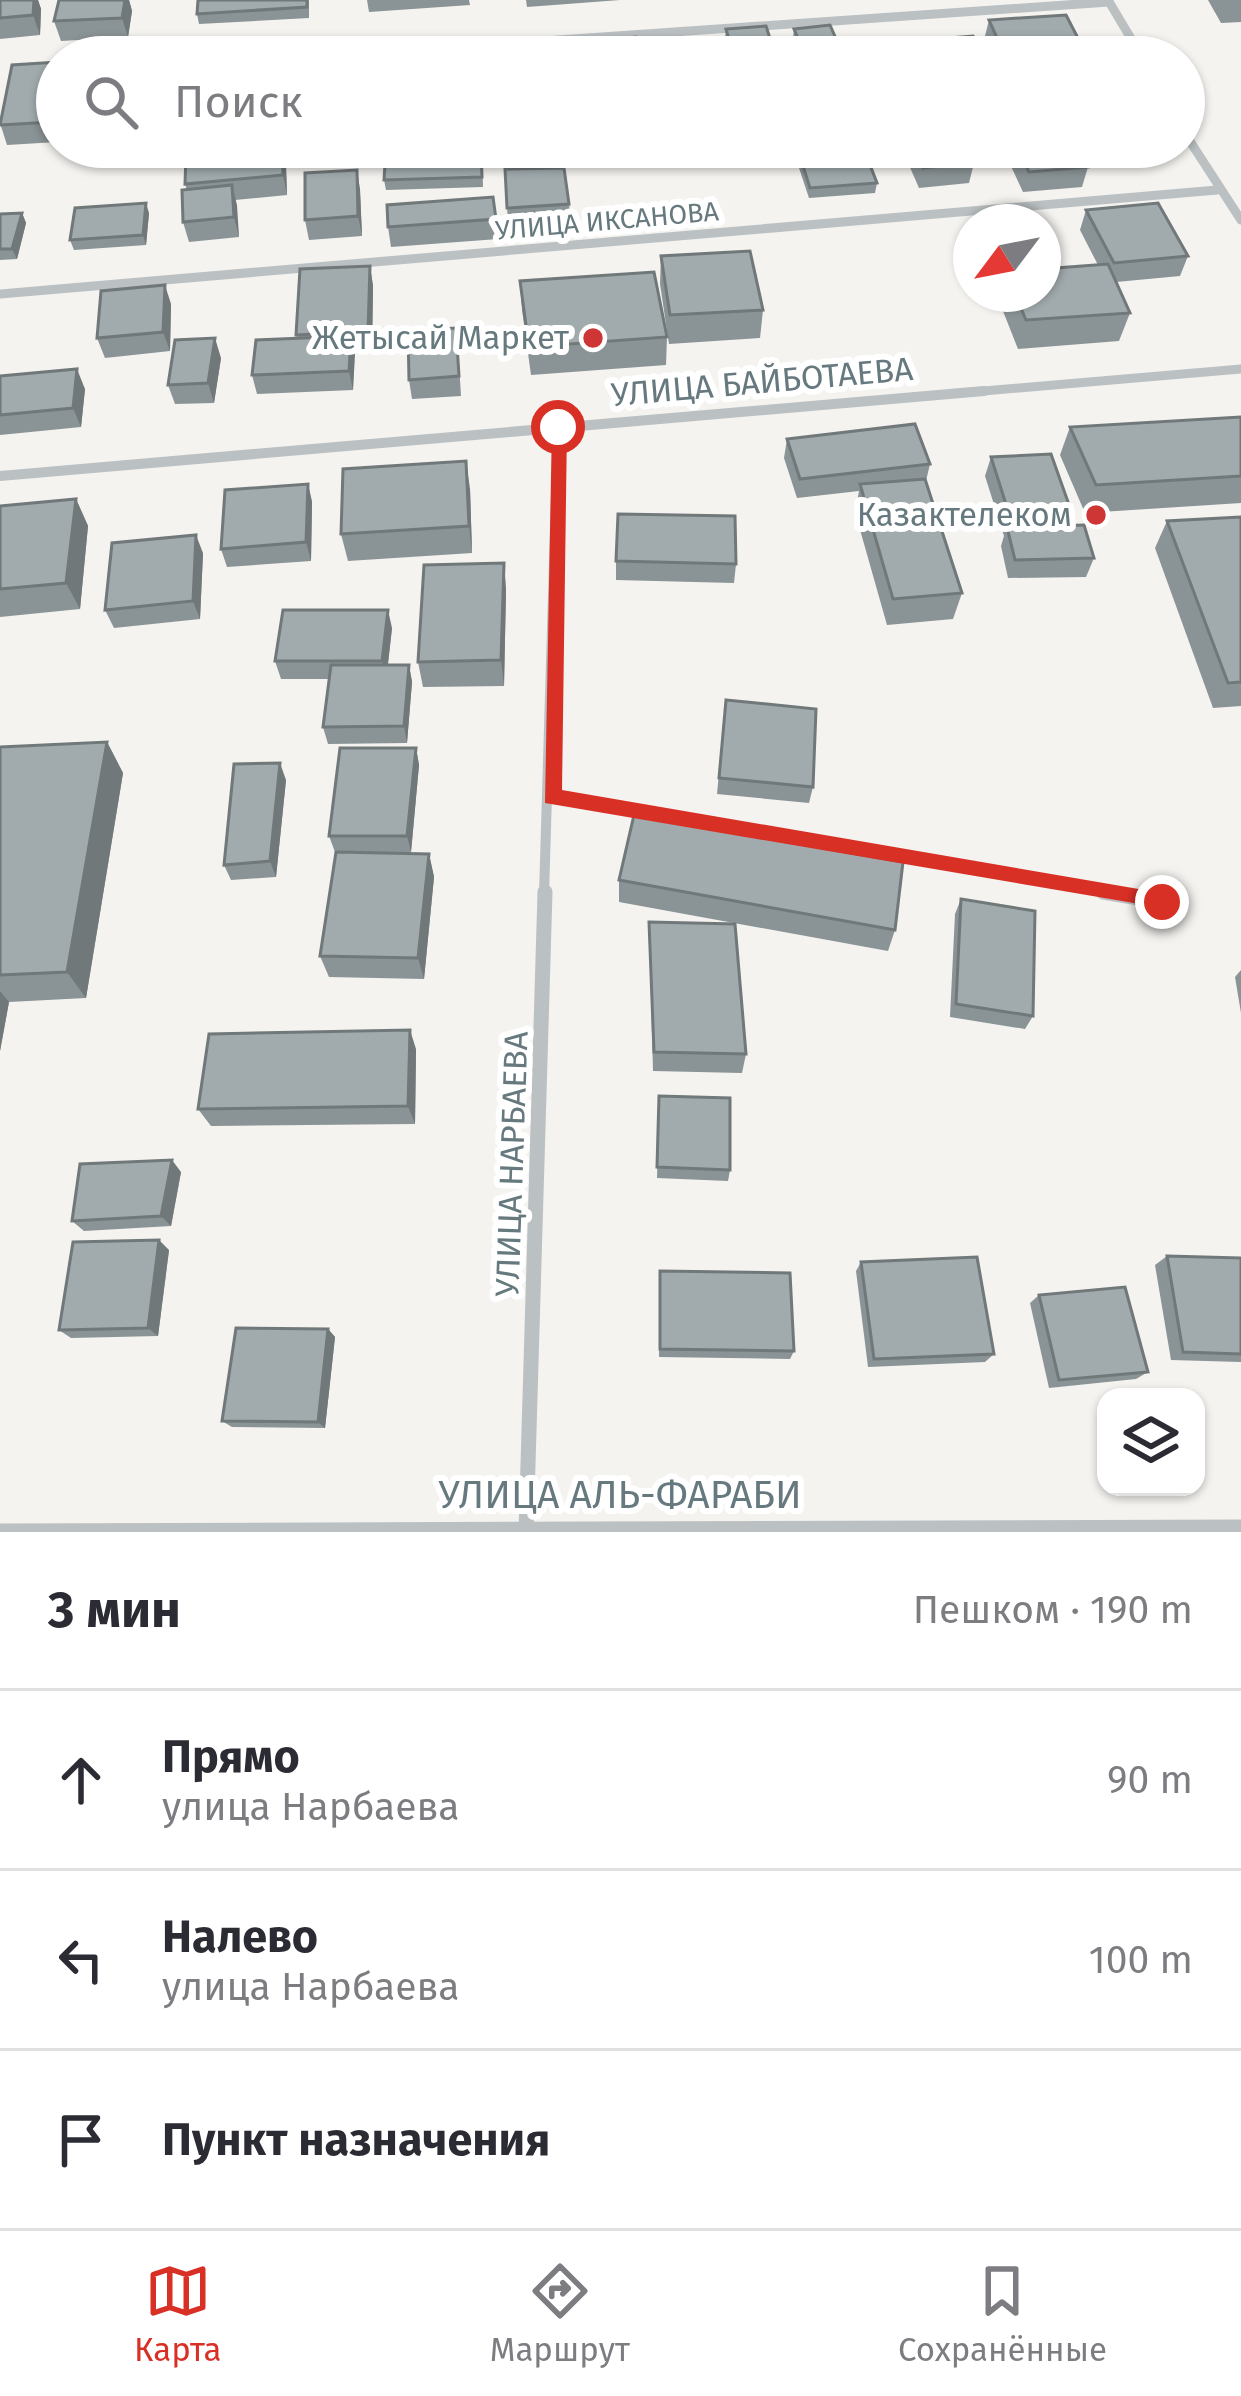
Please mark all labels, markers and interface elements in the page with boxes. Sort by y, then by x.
search box [36,36,1205,168]
icon: search [78,69,144,135]
text: Поиск [174,75,303,129]
street label: УЛИЦА ИКСАНОВА [494,195,721,247]
north arrow [953,204,1061,312]
place label: Жетысай Маркет [312,318,569,358]
marker: Жетысай Маркет [580,325,606,351]
street label: УЛИЦА БАЙБОТАЕВА [609,349,915,415]
route start [531,400,585,454]
place label: Казактелеком [857,495,1072,535]
marker: Казактелеком [1083,502,1109,528]
route end [1135,875,1189,929]
street label: УЛИЦА НАРБАЕВА [487,1030,537,1297]
map controls [1097,1388,1205,1496]
button: layers [1097,1388,1205,1496]
street label: УЛИЦА АЛЬ-ФАРАБИ [438,1472,802,1518]
text: 3 мин [48,1579,181,1641]
text: Пешком · 190 m [913,1587,1193,1633]
text: Прямо [162,1730,300,1784]
icon: ahead [48,1747,114,1813]
text: 90 m [1107,1757,1193,1803]
text: улица Нарбаева [162,1784,459,1830]
text: Налево [162,1910,318,1964]
icon: left [48,1927,114,1993]
text: 100 m [1089,1937,1193,1983]
text: улица Нарбаева [162,1964,459,2010]
icon: arrive [48,2107,114,2173]
text: Пункт назначения [162,2113,550,2167]
tab: Карта [134,2258,222,2370]
tab: Маршрут [490,2258,630,2370]
tab: Сохранённые [898,2258,1107,2370]

